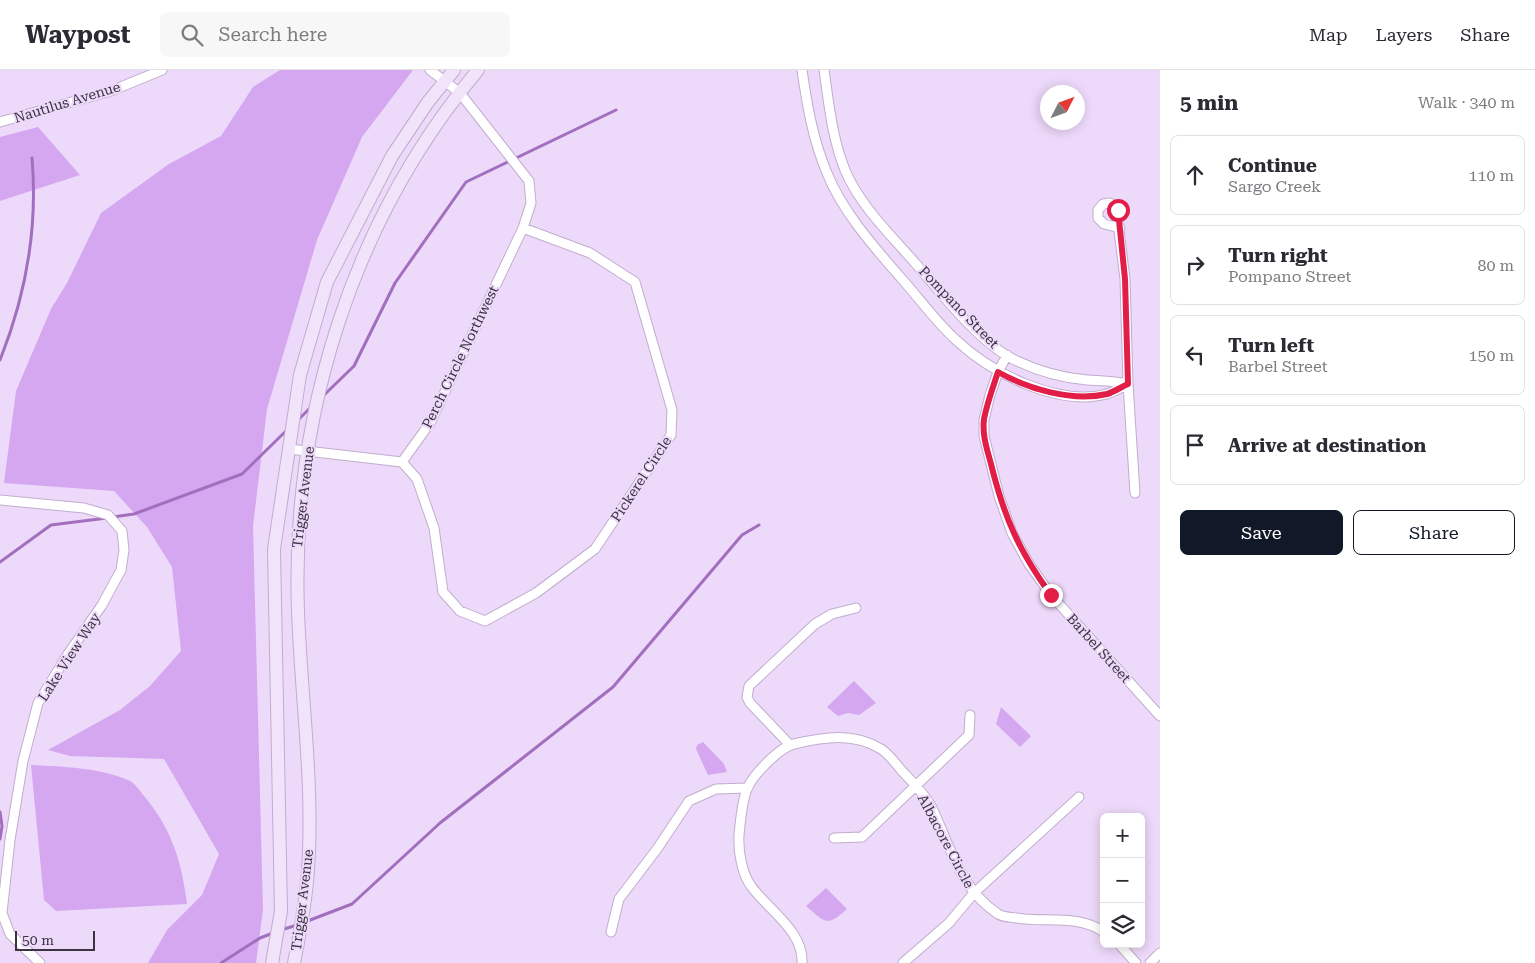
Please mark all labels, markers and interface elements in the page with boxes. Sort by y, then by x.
search box [160,12,510,57]
text: Waypost [25,21,130,49]
icon: search [178,21,206,49]
text: Search here [218,23,327,46]
text: Map [1309,24,1348,45]
text: Layers [1376,24,1432,45]
text: Share [1460,24,1510,45]
street label: Nautilus Avenue [12,78,122,126]
north arrow [1040,85,1085,130]
text: 5 min [1180,91,1238,115]
text: Walk · 340 m [1418,93,1515,112]
text: Continue [1228,154,1317,177]
icon: ahead [1181,161,1209,189]
text: 110 m [1468,166,1514,185]
text: Sargo Creek [1228,177,1321,196]
route start [1107,199,1130,222]
text: Turn right [1228,244,1328,267]
icon: right [1181,251,1209,279]
text: 80 m [1477,256,1514,275]
street label: Pompano Street [916,263,1002,351]
text: Pompano Street [1228,267,1351,286]
street label: Perch Circle Northwest [418,283,502,431]
text: Turn left [1228,334,1314,357]
icon: left [1181,341,1209,369]
text: 150 m [1468,346,1514,365]
text: Barbel Street [1228,357,1328,376]
icon: arrive [1181,431,1209,459]
street label: Pickerel Circle [607,433,675,525]
text: Arrive at destination [1228,434,1426,457]
street label: Trigger Avenue [289,445,317,549]
button: Save [1180,510,1343,555]
button: Share [1353,510,1515,555]
route end [1040,584,1063,607]
street label: Lake View Way [34,609,104,704]
street label: Barbel Street [1064,610,1134,686]
street label: Albacore Circle [915,791,978,891]
map controls [1100,813,1145,948]
button: + [1100,813,1145,858]
street label: Trigger Avenue [288,848,316,952]
button: − [1100,858,1145,903]
button: layers [1100,903,1145,948]
scale bar [15,928,95,951]
text: 50 m [22,932,54,948]

